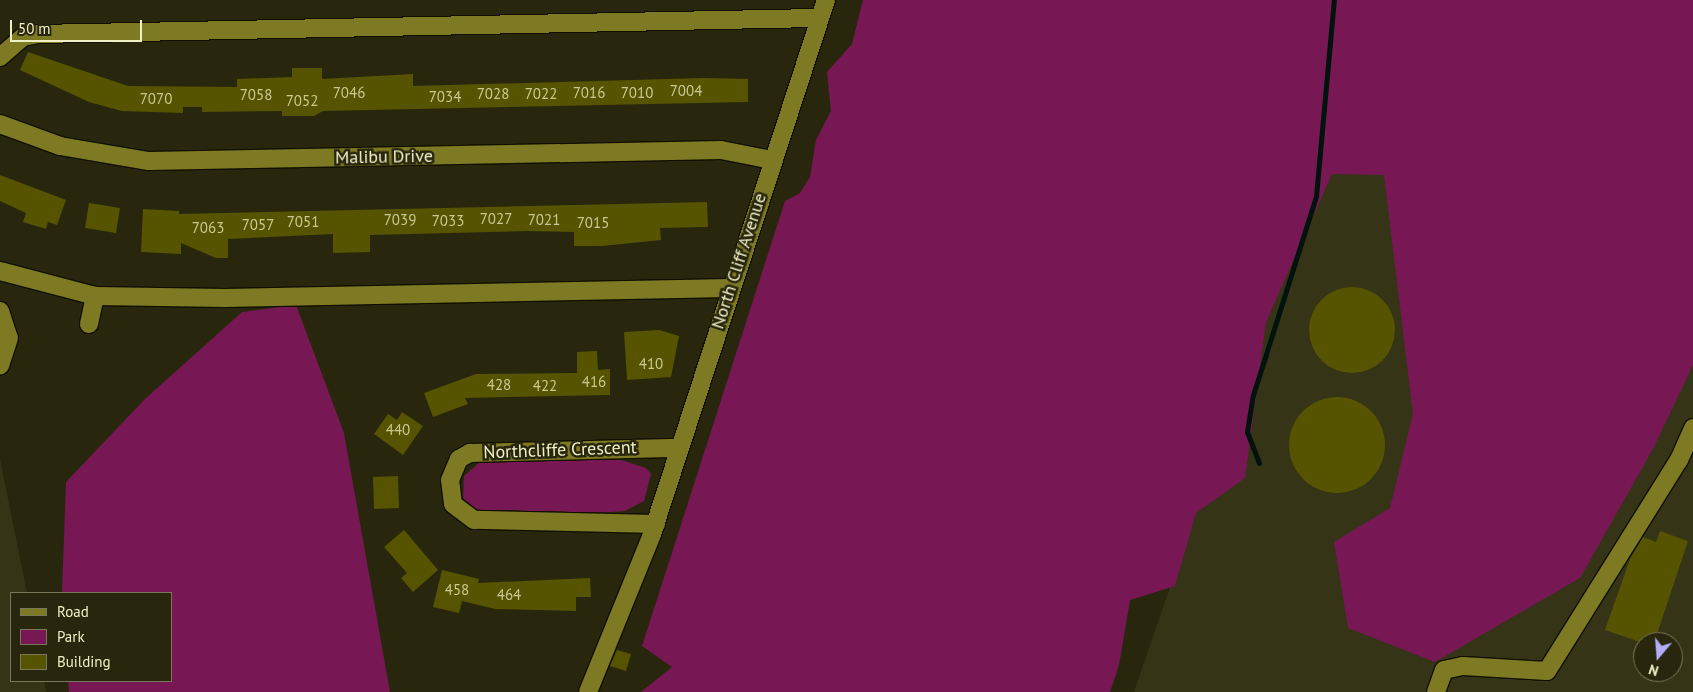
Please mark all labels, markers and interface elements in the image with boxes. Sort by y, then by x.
scale bar [12,10,145,42]
text: 50 m [18,19,51,38]
house number: 7004 [670,82,702,100]
house number: 7046 [333,84,365,102]
house number: 7016 [573,84,605,102]
house number: 7010 [621,84,653,102]
house number: 7028 [477,85,509,103]
house number: 7022 [525,85,557,103]
house number: 7058 [240,86,272,104]
house number: 7034 [429,88,461,106]
house number: 7070 [140,90,172,108]
house number: 7052 [286,92,318,110]
street label: Malibu Drive [335,145,433,169]
street label: North Cliff Avenue [707,190,771,332]
house number: 7027 [480,210,512,228]
house number: 7039 [384,211,416,229]
house number: 7021 [528,211,560,229]
house number: 7033 [432,212,464,230]
house number: 7051 [287,213,319,231]
house number: 7015 [577,214,609,232]
house number: 7057 [242,216,274,234]
house number: 7063 [192,219,224,237]
house number: 410 [639,355,663,373]
house number: 416 [582,373,606,391]
house number: 428 [487,376,511,394]
house number: 422 [533,377,557,395]
house number: 440 [386,421,410,439]
street label: Northcliffe Crescent [483,437,637,463]
house number: 458 [445,581,469,599]
house number: 464 [497,586,521,604]
legend [10,592,172,682]
text: Road [57,602,89,621]
text: Park [57,627,85,646]
north arrow [1633,632,1683,682]
text: Building [57,652,111,671]
text: N [1647,660,1661,680]

